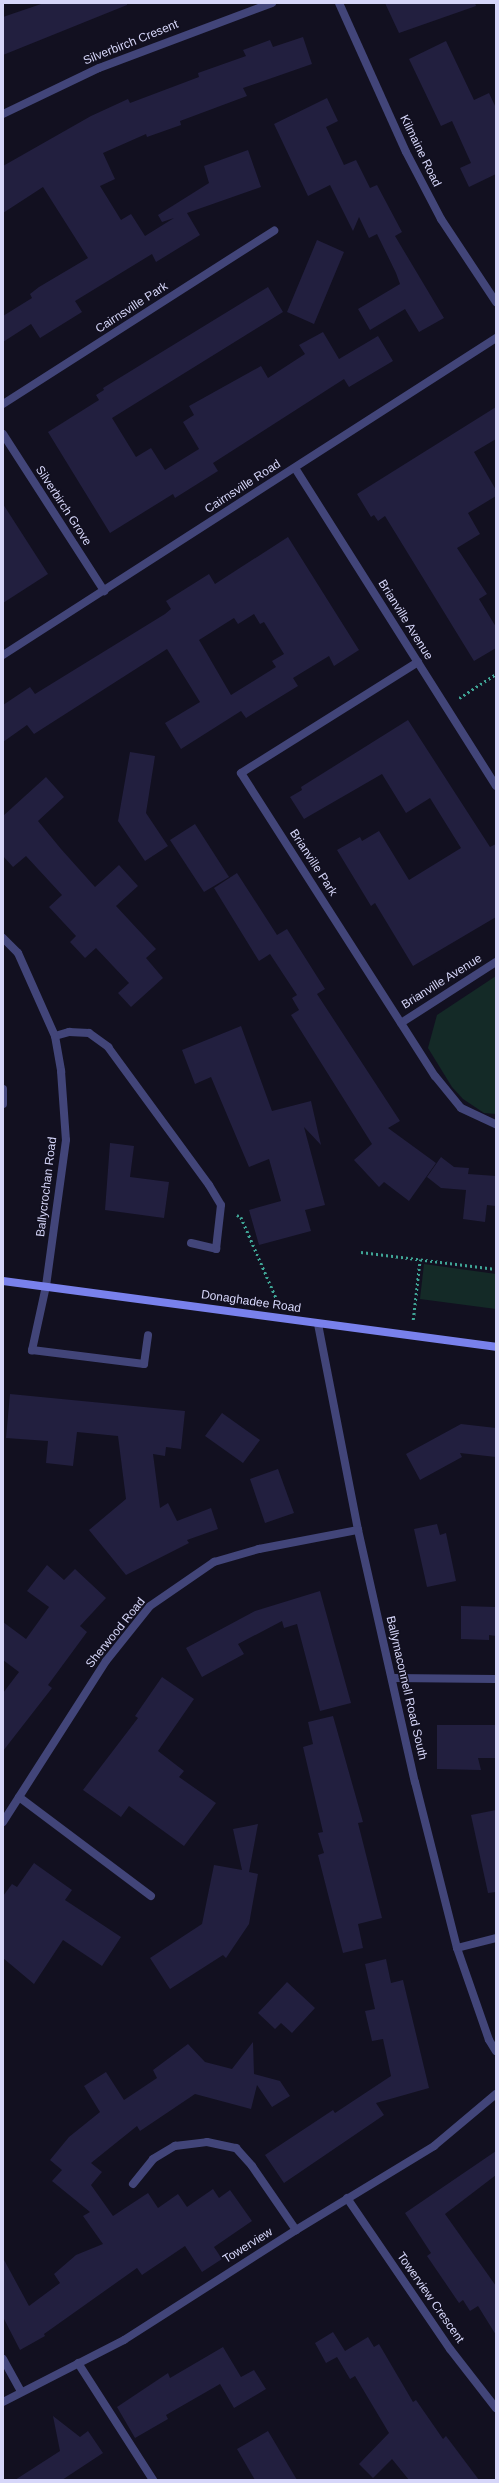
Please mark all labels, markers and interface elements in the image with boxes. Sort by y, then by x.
street label: Silverbirch Cresent [81,17,181,69]
street label: Kilmaine Road [396,113,444,189]
street label: Cairnsville Park [93,279,171,337]
street label: Cairnsville Road [202,457,284,517]
street label: Silverbirch Grove [32,463,94,549]
street label: Brianville Avenue [374,577,436,663]
street label: Brianville Park [286,827,340,899]
street label: Brianville Avenue [399,951,485,1013]
street label: Ballycrochan Road [34,1136,60,1238]
street label: Donaghadee Road [200,1288,302,1316]
street label: Sherwood Road [83,1595,149,1671]
street label: Ballymaconnell Road South [382,1615,430,1761]
street label: Towerview [220,2225,276,2267]
street label: Towerview Crescent [393,2250,467,2346]

